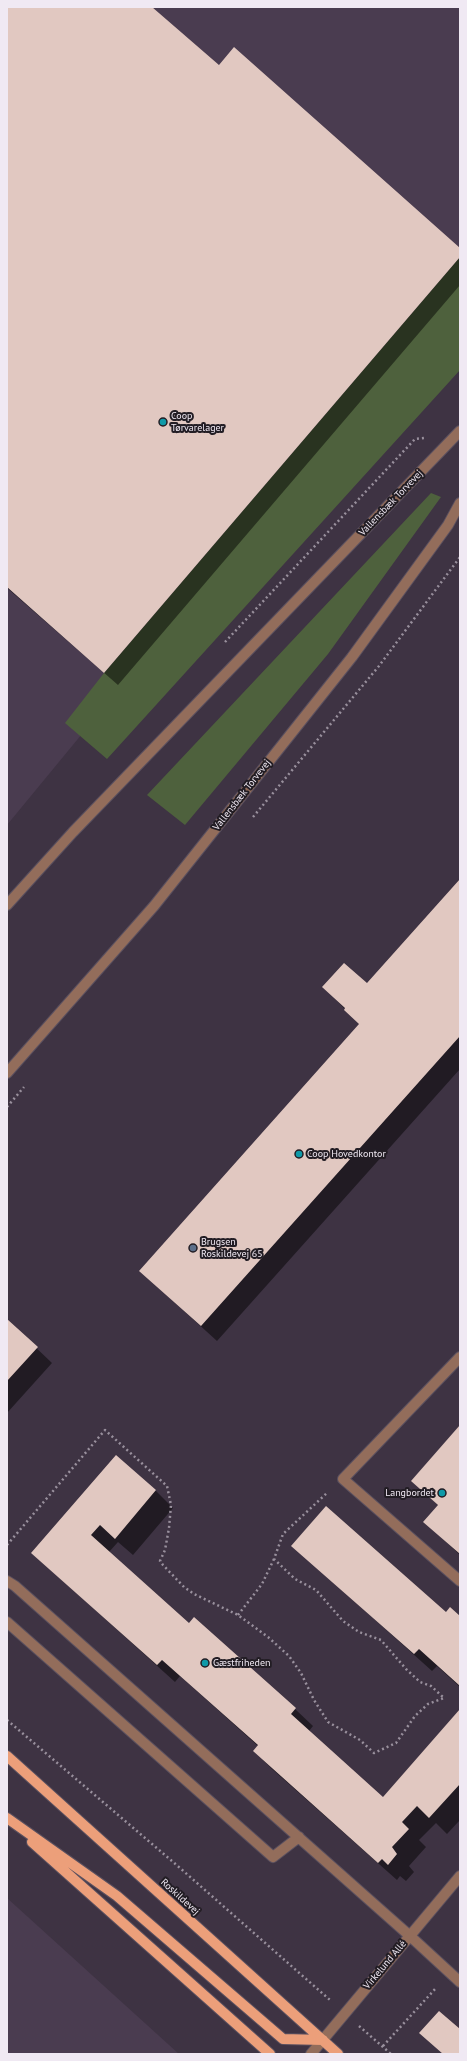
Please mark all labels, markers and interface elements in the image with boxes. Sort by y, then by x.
place label: Coop Tørvarelager [171,410,224,434]
marker: Coop Tørvarelager [158,417,168,427]
street label: Vallensbæk Torvevej [357,468,425,538]
street label: Vallensbæk Torvevej [211,757,273,833]
place label: Coop Hovedkontor [307,1148,386,1160]
marker: Coop Hovedkontor [294,1149,304,1159]
place label: Brugsen Roskildevej 65 [201,1236,263,1260]
marker: Brugsen Roskildevej 65 [188,1243,198,1253]
place label: Langbordet [385,1487,434,1499]
marker: Langbordet [437,1488,447,1498]
place label: Gæstfriheden [213,1657,270,1669]
marker: Gæstfriheden [200,1658,210,1668]
street label: Roskildevej [158,1876,202,1918]
street label: Virkelund Allé [361,1938,409,1992]

